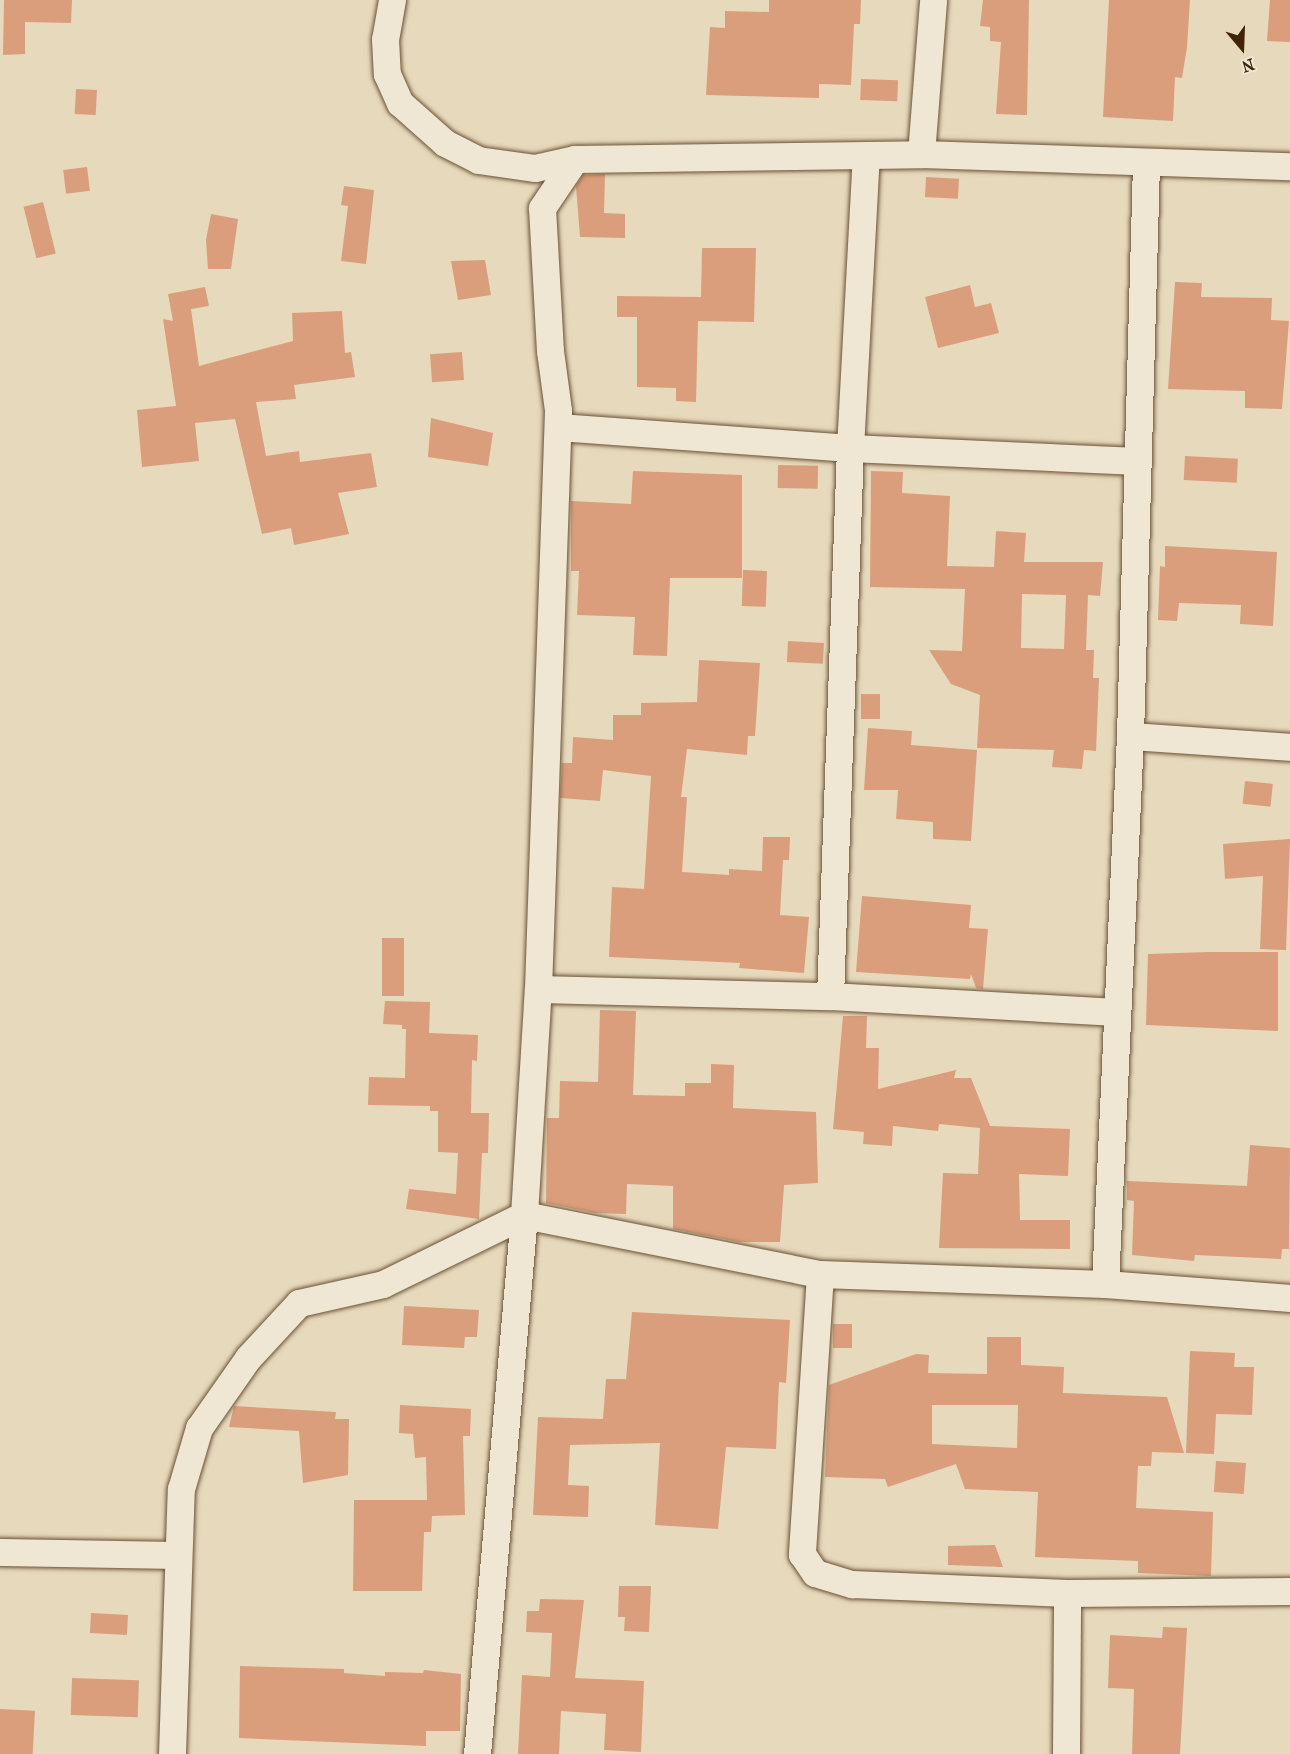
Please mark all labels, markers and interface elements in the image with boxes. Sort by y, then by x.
north arrow [1212,18,1272,78]
text: N [1239,55,1257,76]

